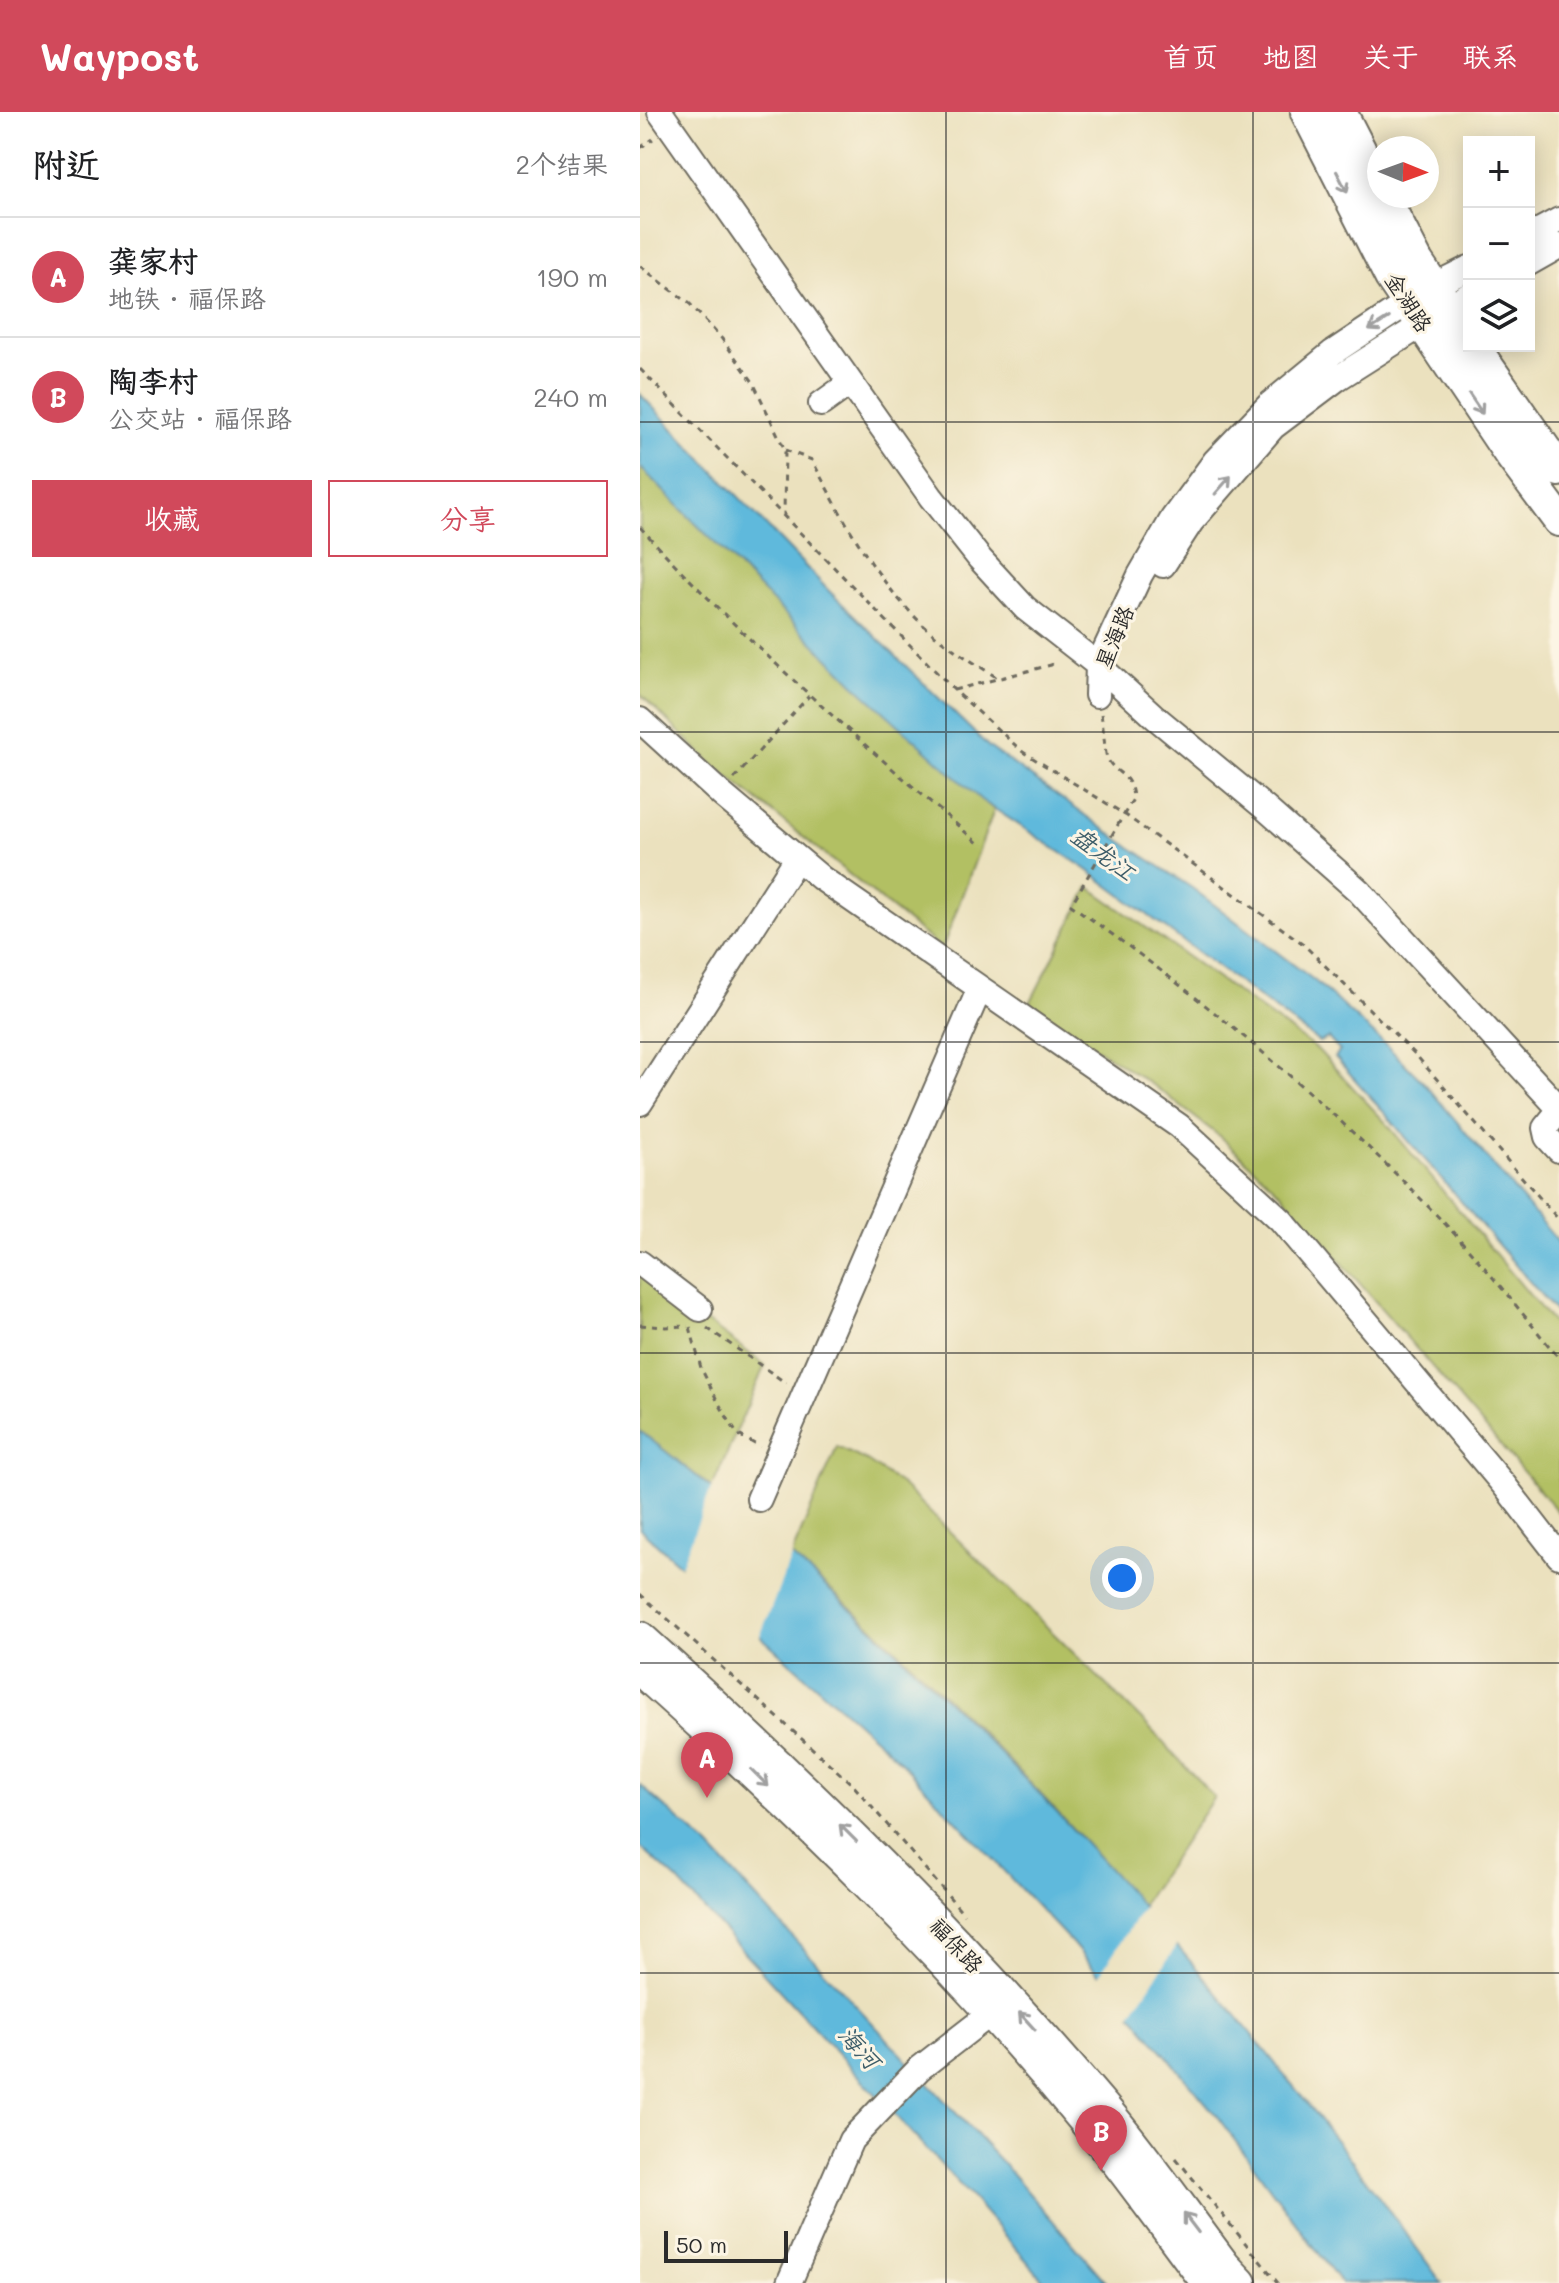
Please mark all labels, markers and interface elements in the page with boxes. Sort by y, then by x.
text: Waypost [40,31,199,81]
text: 首页 [1163,38,1219,74]
text: 地图 [1263,38,1319,74]
text: 关于 [1363,38,1419,74]
text: 联系 [1463,38,1519,74]
north arrow [1367,136,1439,208]
map controls [1463,136,1535,352]
button: + [1463,136,1535,208]
text: 附近 [32,141,100,186]
text: 2个结果 [516,147,608,181]
one-way arrow [1335,169,1350,193]
button: − [1463,208,1535,280]
text: 龚家村 [108,240,198,280]
text: A [49,260,67,294]
text: 190 m [536,260,608,294]
street label: 金湖路 [1379,266,1439,338]
button: layers [1463,280,1535,352]
text: 地铁 · 福保路 [108,281,266,315]
one-way arrow [1369,315,1391,332]
text: 陶李村 [108,360,198,400]
text: B [49,380,67,414]
text: 240 m [533,380,608,414]
one-way arrow [1468,392,1484,415]
text: 公交站 · 福保路 [108,401,292,435]
one-way arrow [1214,476,1232,496]
button: 收藏 [32,480,312,557]
button: 分享 [328,480,608,557]
street label: 星海路 [1088,601,1140,673]
water label: 盘龙江 [1066,819,1143,888]
your location [1102,1558,1142,1598]
pin: A [681,1732,733,1798]
one-way arrow [750,1768,769,1787]
one-way arrow [838,1823,857,1843]
street label: 福保路 [924,1911,990,1979]
one-way arrow [1018,2012,1036,2032]
water label: 海河 [832,2019,890,2078]
pin: B [1075,2105,1127,2171]
one-way arrow [1183,2212,1200,2234]
scale bar [664,2227,788,2263]
text: 50 m [676,2230,727,2259]

